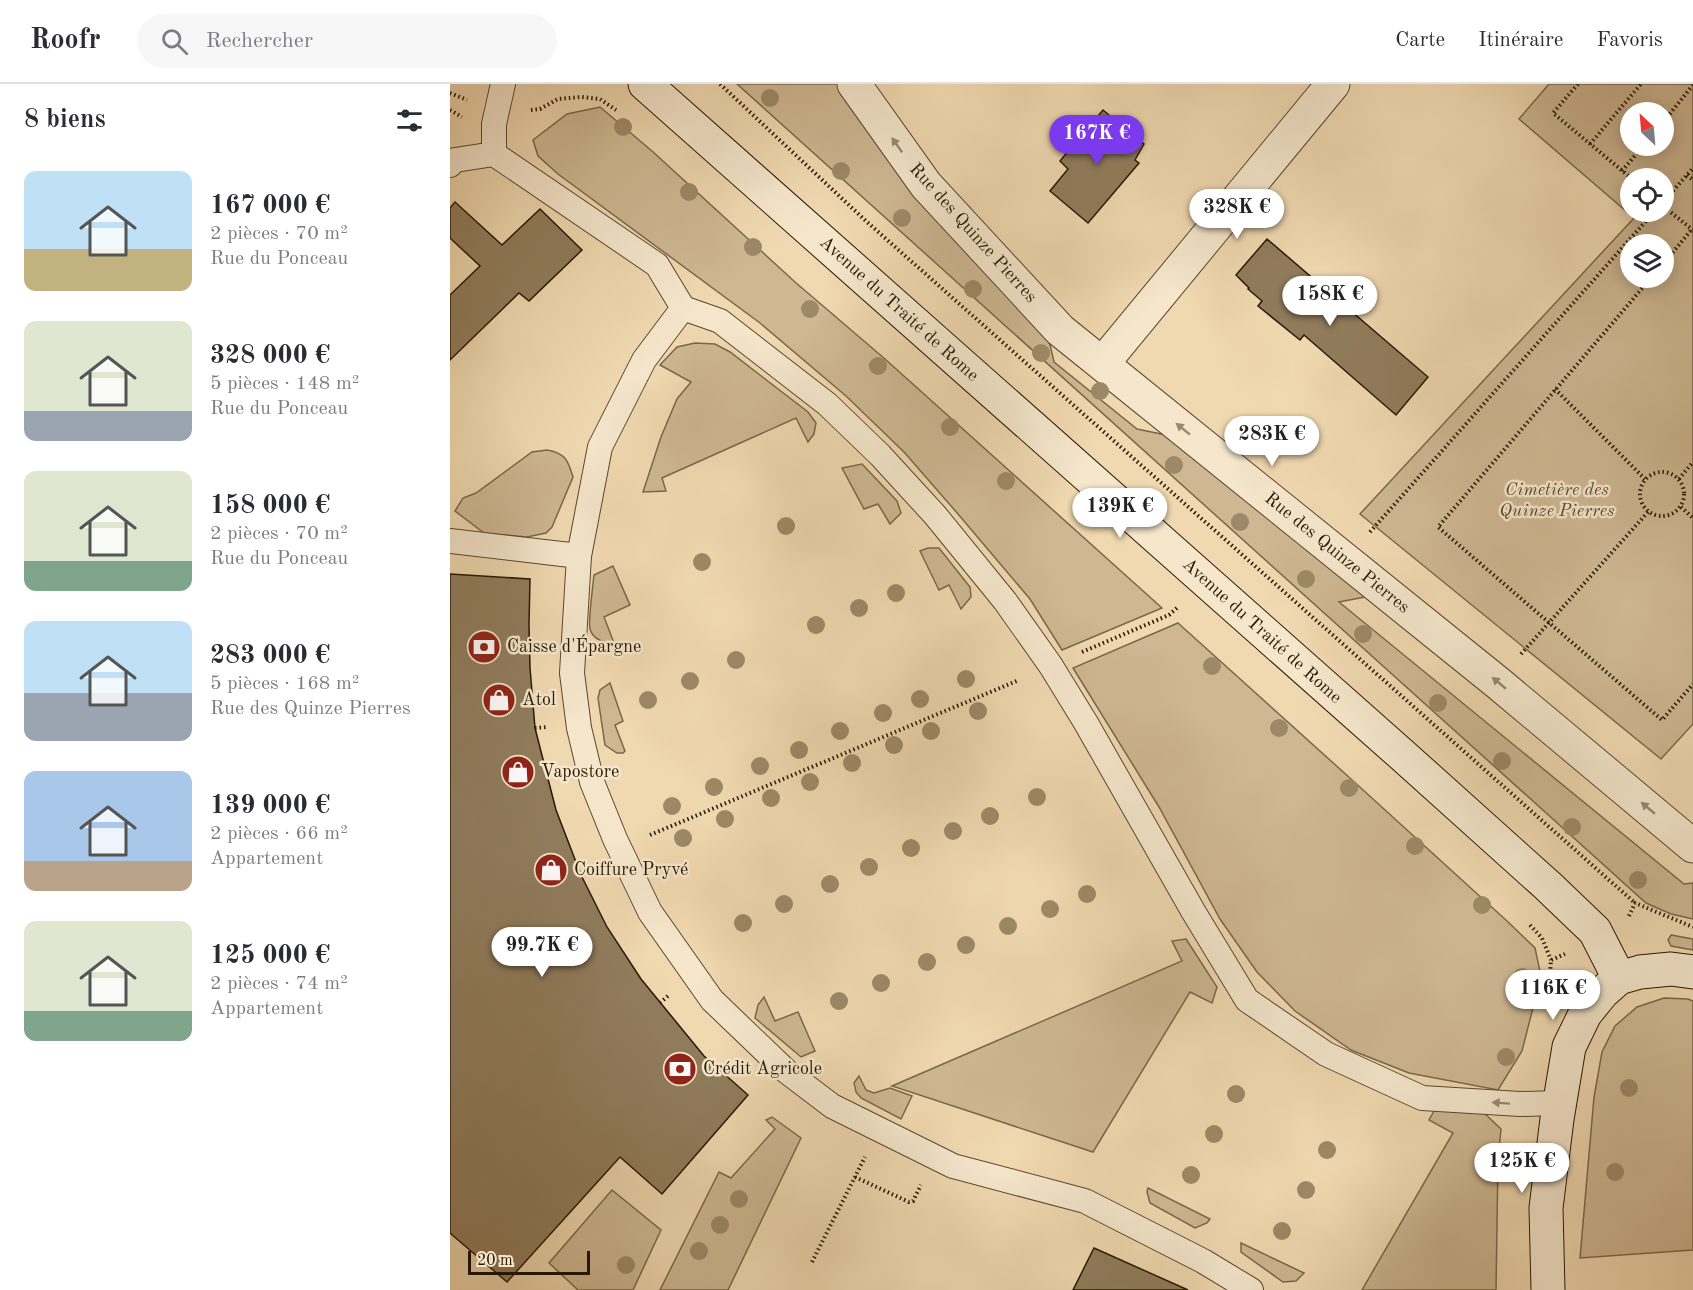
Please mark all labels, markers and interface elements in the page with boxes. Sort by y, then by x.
search box [137,14,557,68]
icon: search [158,25,191,58]
text: Roofr [30,27,101,55]
text: Rechercher [206,30,313,52]
text: Carte [1395,30,1445,51]
text: Itinéraire [1478,30,1564,51]
text: Favoris [1597,30,1663,51]
north arrow [1620,102,1674,156]
map controls [1620,102,1674,288]
icon: filters [393,104,426,137]
text: 8 biens [24,107,106,133]
pin: 167K € [1048,115,1146,166]
text: 167K € [1063,124,1131,144]
one-way arrow [891,137,903,153]
street label: Rue des Quinze Pierres [906,160,1040,306]
button: locate [1620,168,1674,222]
pin: 328K € [1188,189,1286,240]
text: 167 000 € [210,193,330,219]
icon: home [72,195,144,267]
text: 328K € [1203,198,1271,218]
text: 2 pièces · 70 m² [210,224,348,244]
street label: Avenue du Traité de Rome [816,233,982,385]
button: layers [1620,234,1674,288]
text: Rue du Ponceau [210,249,348,269]
pin: 158K € [1281,276,1379,327]
text: 158K € [1296,285,1364,305]
text: 328 000 € [210,343,330,369]
icon: home [72,345,144,417]
text: 5 pièces · 148 m² [210,374,359,394]
text: Rue du Ponceau [210,399,348,419]
pin: 283K € [1223,416,1321,467]
one-way arrow [1176,423,1191,435]
text: 283K € [1238,425,1306,445]
park label: Cimetière des Quinze Pierres [1499,481,1615,520]
pin: 139K € [1071,488,1169,539]
street label: Rue des Quinze Pierres [1261,489,1413,617]
text: 158 000 € [210,493,330,519]
icon: home [72,495,144,567]
text: 139K € [1086,497,1154,517]
text: 2 pièces · 70 m² [210,524,348,544]
text: Rue du Ponceau [210,549,348,569]
street label: Avenue du Traité de Rome [1179,555,1345,707]
bank icon: Caisse d'Épargne [466,629,502,665]
place label: Caisse d'Épargne [507,634,641,656]
text: 283 000 € [210,643,330,669]
icon: home [72,645,144,717]
text: 5 pièces · 168 m² [210,674,359,694]
one-way arrow [1491,678,1506,690]
shop icon: Atol [481,682,517,718]
place label: Atol [522,691,556,709]
text: Rue des Quinze Pierres [210,699,411,719]
shop icon: Vapostore [500,754,536,790]
place label: Vapostore [541,763,619,781]
text: 139 000 € [210,793,330,819]
icon: home [72,795,144,867]
one-way arrow [1640,802,1656,815]
text: 2 pièces · 66 m² [210,824,348,844]
text: Appartement [210,849,323,869]
shop icon: Coiffure Pryvé [533,852,569,888]
place label: Coiffure Pryvé [574,861,688,879]
pin: 99.7K € [487,927,597,978]
text: 99.7K € [506,936,579,956]
text: 125 000 € [210,943,330,969]
icon: home [72,945,144,1017]
pin: 116K € [1504,970,1602,1021]
text: 2 pièces · 74 m² [210,974,348,994]
text: 116K € [1519,979,1587,999]
text: Appartement [210,999,323,1019]
bank icon: Crédit Agricole [662,1051,698,1087]
place label: Crédit Agricole [703,1060,822,1078]
one-way arrow [1491,1098,1510,1107]
pin: 125K € [1473,1143,1571,1194]
text: 125K € [1488,1152,1556,1172]
scale bar [468,1248,590,1276]
text: 20 m [477,1253,513,1269]

